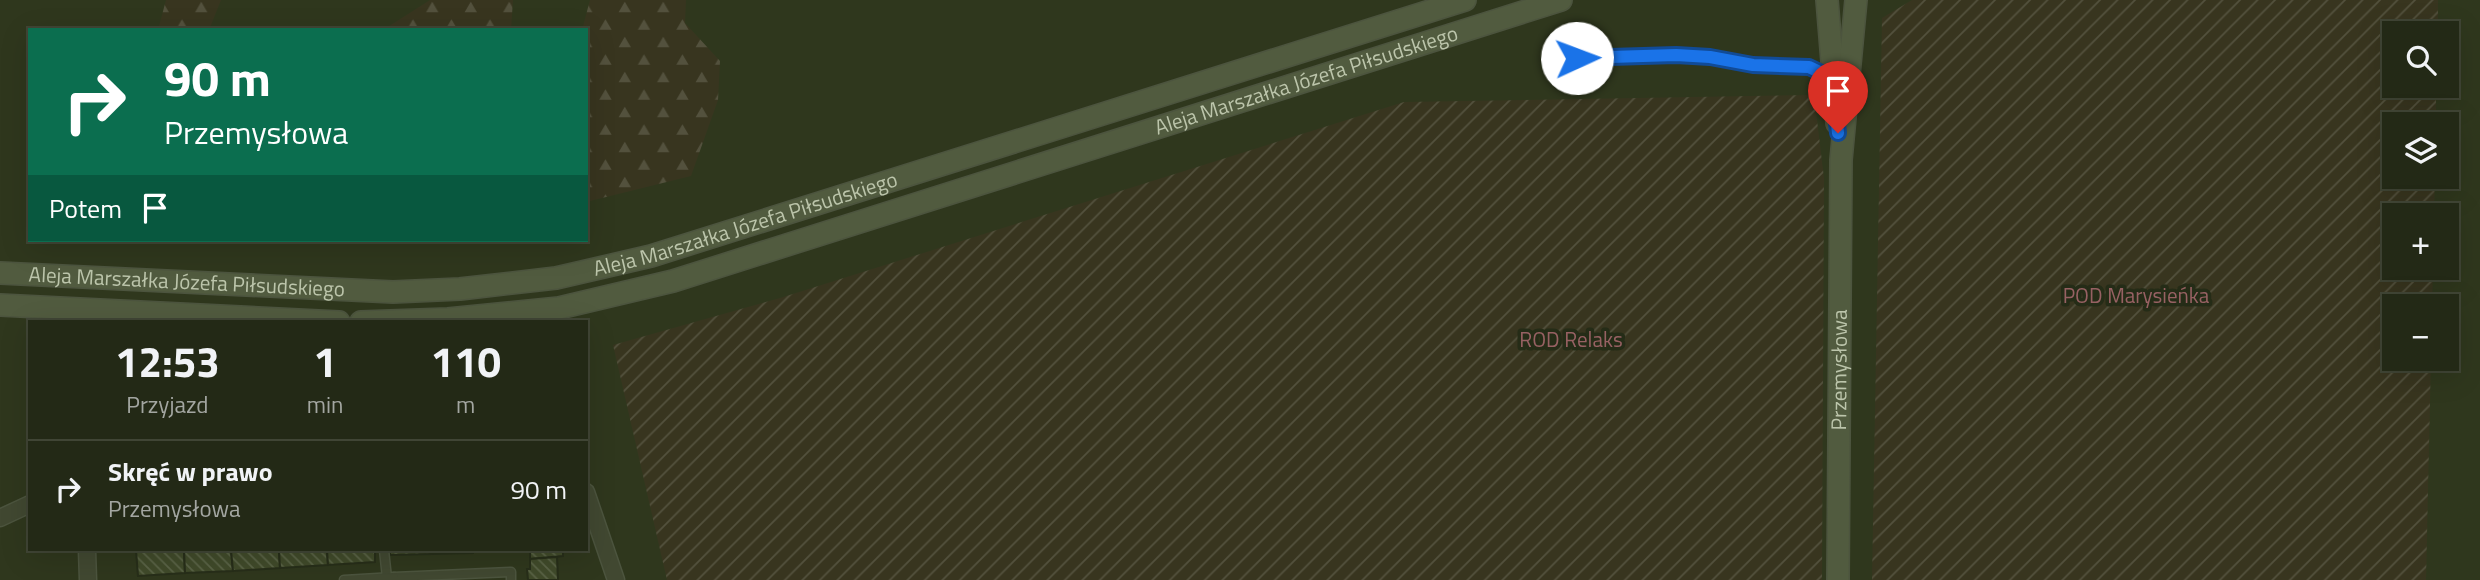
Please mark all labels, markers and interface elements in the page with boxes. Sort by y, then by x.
street label: Aleja Marszałka Józefa Piłsudskiego [1150,17,1462,143]
position arrow [1540,21,1614,95]
map controls [2382,21,2459,371]
button: search [2382,21,2459,98]
text: 90 m [164,40,271,115]
icon: right [49,56,140,147]
pin [1808,61,1868,133]
icon: arrive [1819,72,1857,110]
text: Przemysłowa [164,108,348,156]
button: layers [2382,112,2459,189]
street label: Aleja Marszałka Józefa Piłsudskiego [590,163,901,284]
text: Potem [49,189,122,228]
icon: arrive [136,189,174,227]
button: + [2382,203,2459,280]
street label: Aleja Marszałka Józefa Piłsudskiego [28,257,346,305]
park label: POD Marysieńka [2063,279,2210,311]
button: − [2382,294,2459,371]
street label: Przemysłowa [1822,309,1855,431]
park label: ROD Relaks [1519,323,1623,355]
text: 12:53 [115,329,220,393]
text: 1 [313,329,337,393]
text: 110 [430,329,501,393]
text: Przyjazd [126,387,209,422]
text: min [307,387,343,422]
text: m [456,387,475,422]
text: Skręć w prawo [108,452,273,491]
icon: right [49,470,87,508]
text: 90 m [510,470,567,509]
text: Przemysłowa [108,491,240,526]

